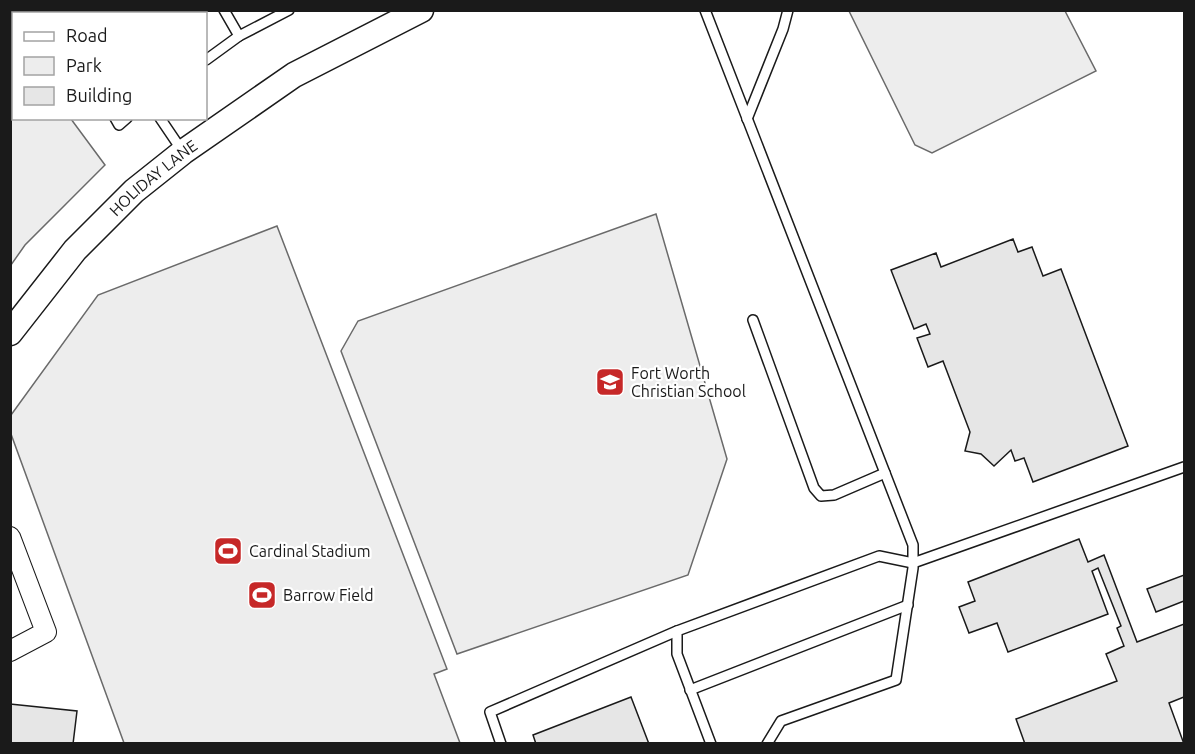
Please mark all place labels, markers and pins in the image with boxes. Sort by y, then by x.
place label: Fort Worth Christian School [631,364,746,400]
school or university icon: Fort Worth Christian School [594,366,626,398]
sports icon: Cardinal Stadium [212,535,244,567]
place label: Cardinal Stadium [249,542,371,560]
sports icon: Barrow Field [246,579,278,611]
place label: Barrow Field [283,586,374,604]

